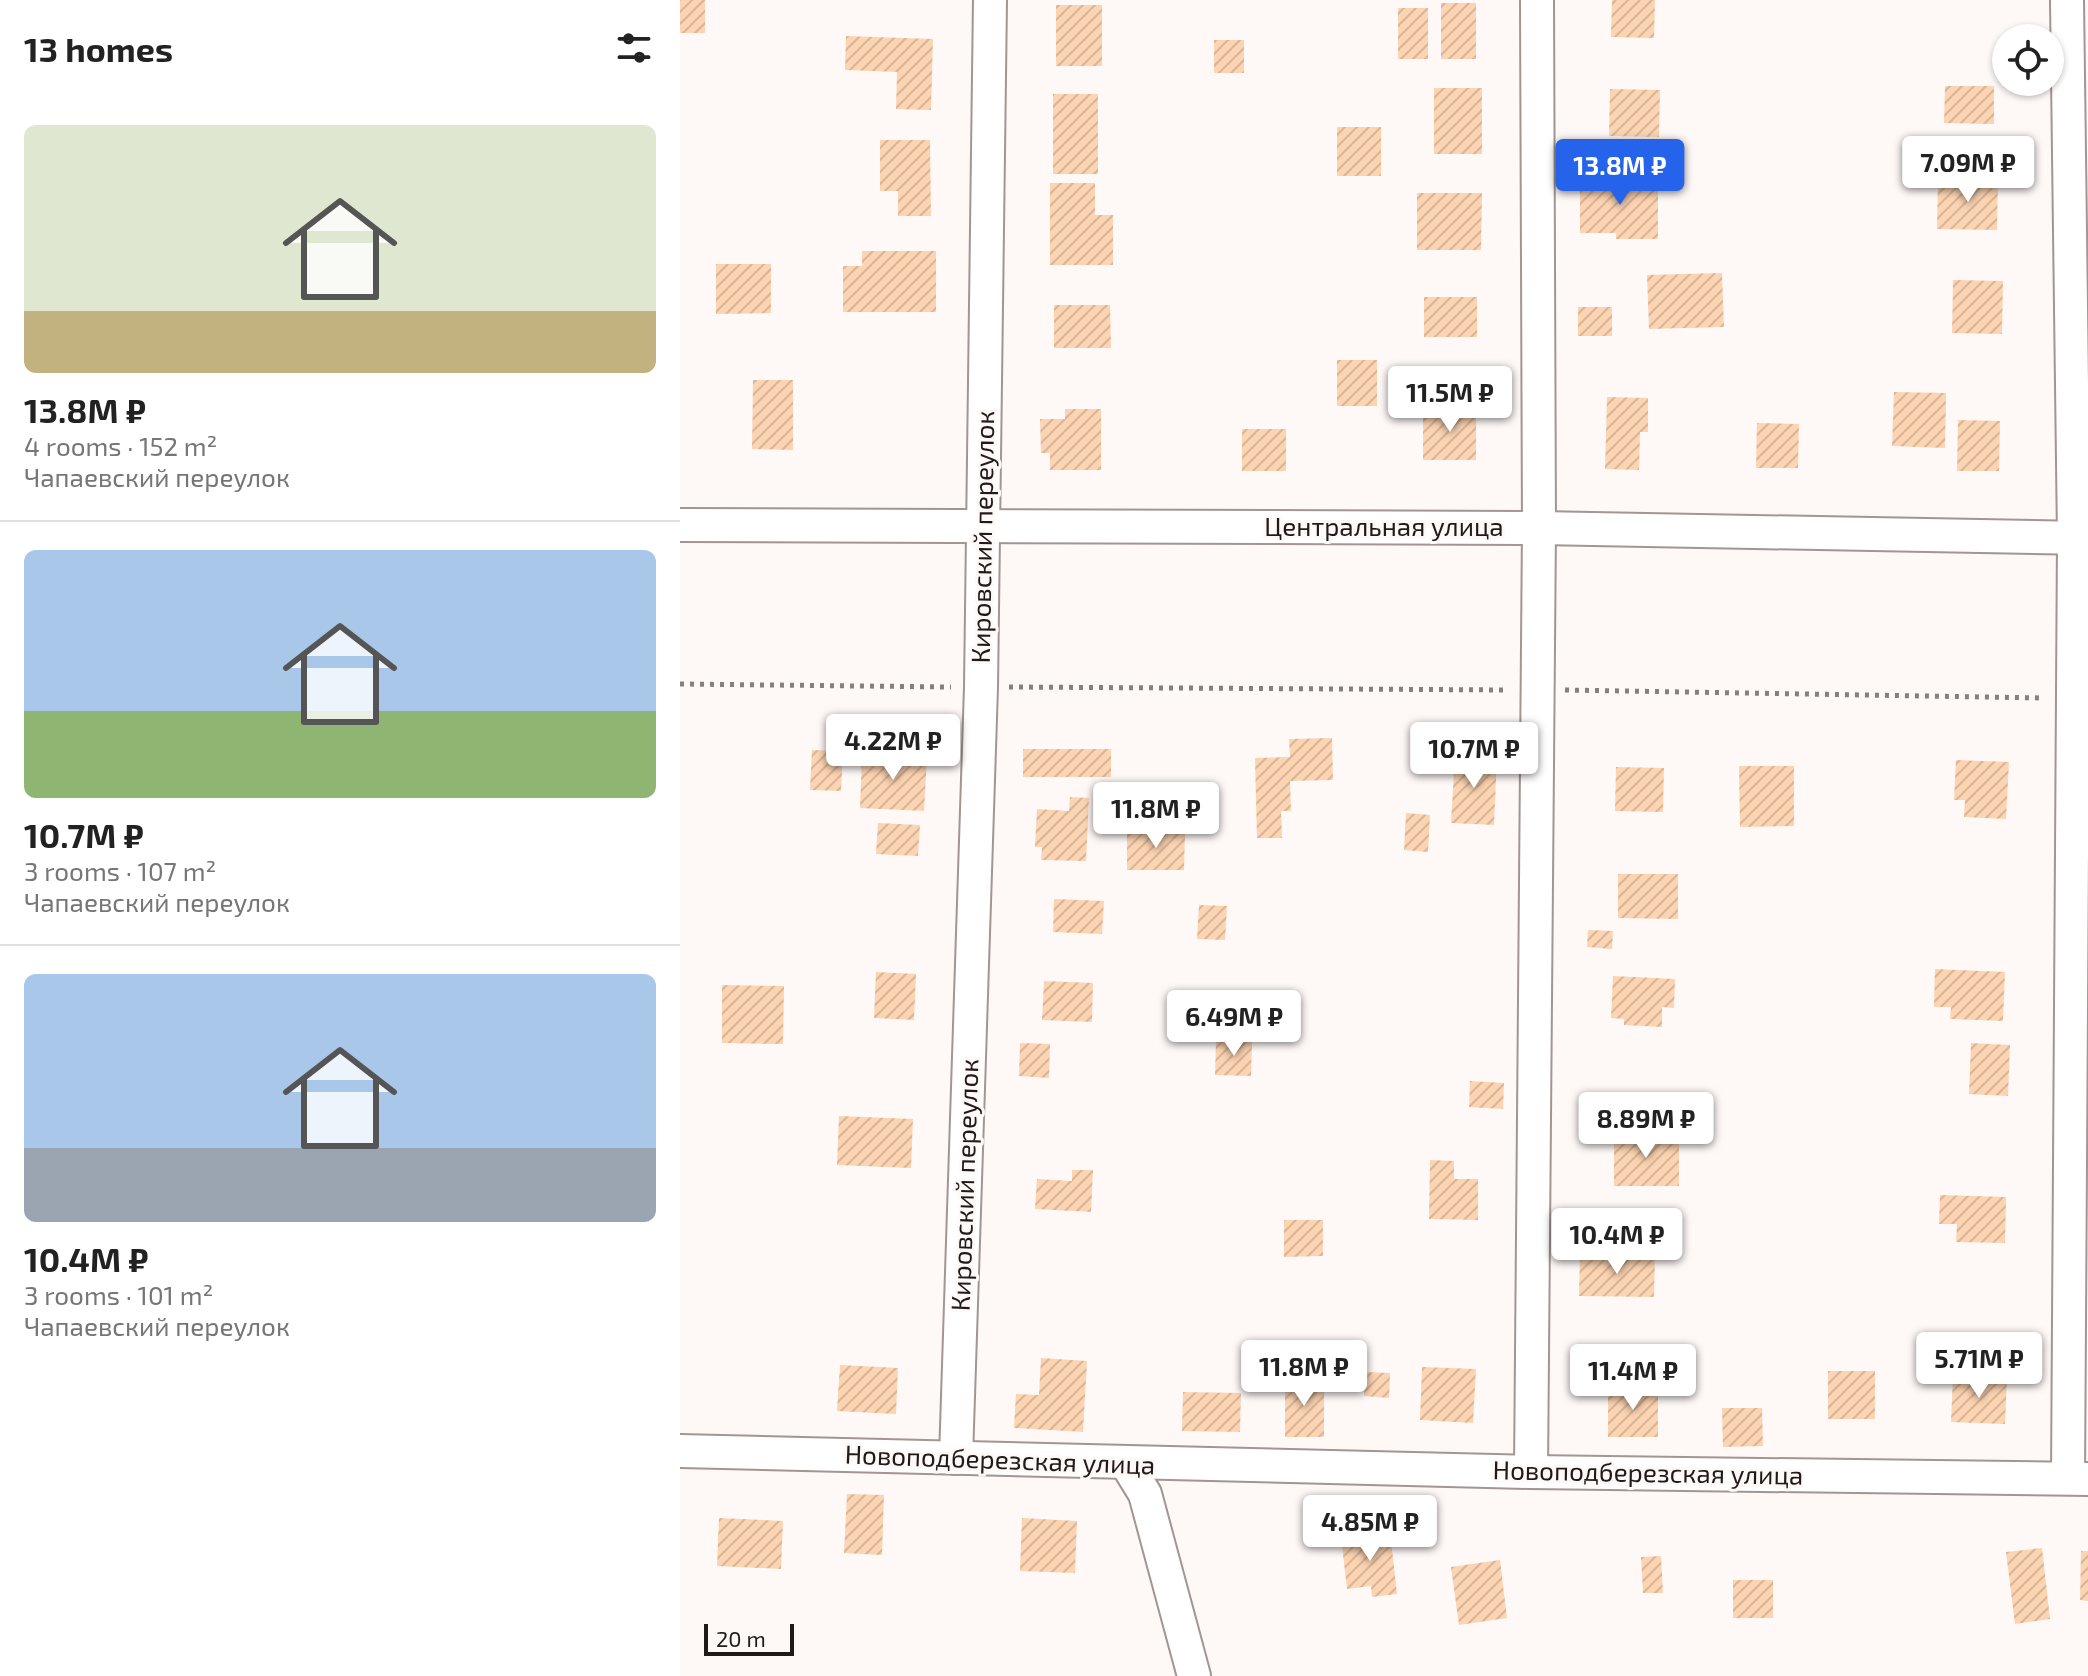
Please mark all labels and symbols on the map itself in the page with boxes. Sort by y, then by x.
pin: 7.09M ₽ [1894,136,2042,204]
pin: 13.8M ₽ [1546,139,1694,207]
pin: 11.5M ₽ [1376,366,1524,434]
street label: Кировский переулок [964,410,1000,664]
street label: Центральная улица [1264,510,1504,542]
pin: 4.22M ₽ [819,714,967,782]
pin: 10.7M ₽ [1400,722,1548,790]
pin: 11.8M ₽ [1082,782,1230,850]
pin: 6.49M ₽ [1160,990,1308,1058]
street label: Кировский переулок [944,1058,984,1312]
pin: 8.89M ₽ [1572,1092,1720,1160]
pin: 10.4M ₽ [1543,1208,1691,1276]
pin: 5.71M ₽ [1905,1332,2053,1400]
pin: 11.8M ₽ [1230,1340,1378,1408]
pin: 11.4M ₽ [1559,1344,1707,1412]
street label: Новоподберезская улица [844,1438,1156,1480]
street label: Новоподберезская улица [1492,1453,1804,1491]
pin: 4.85M ₽ [1296,1495,1444,1563]
scale bar [704,1620,794,1656]

